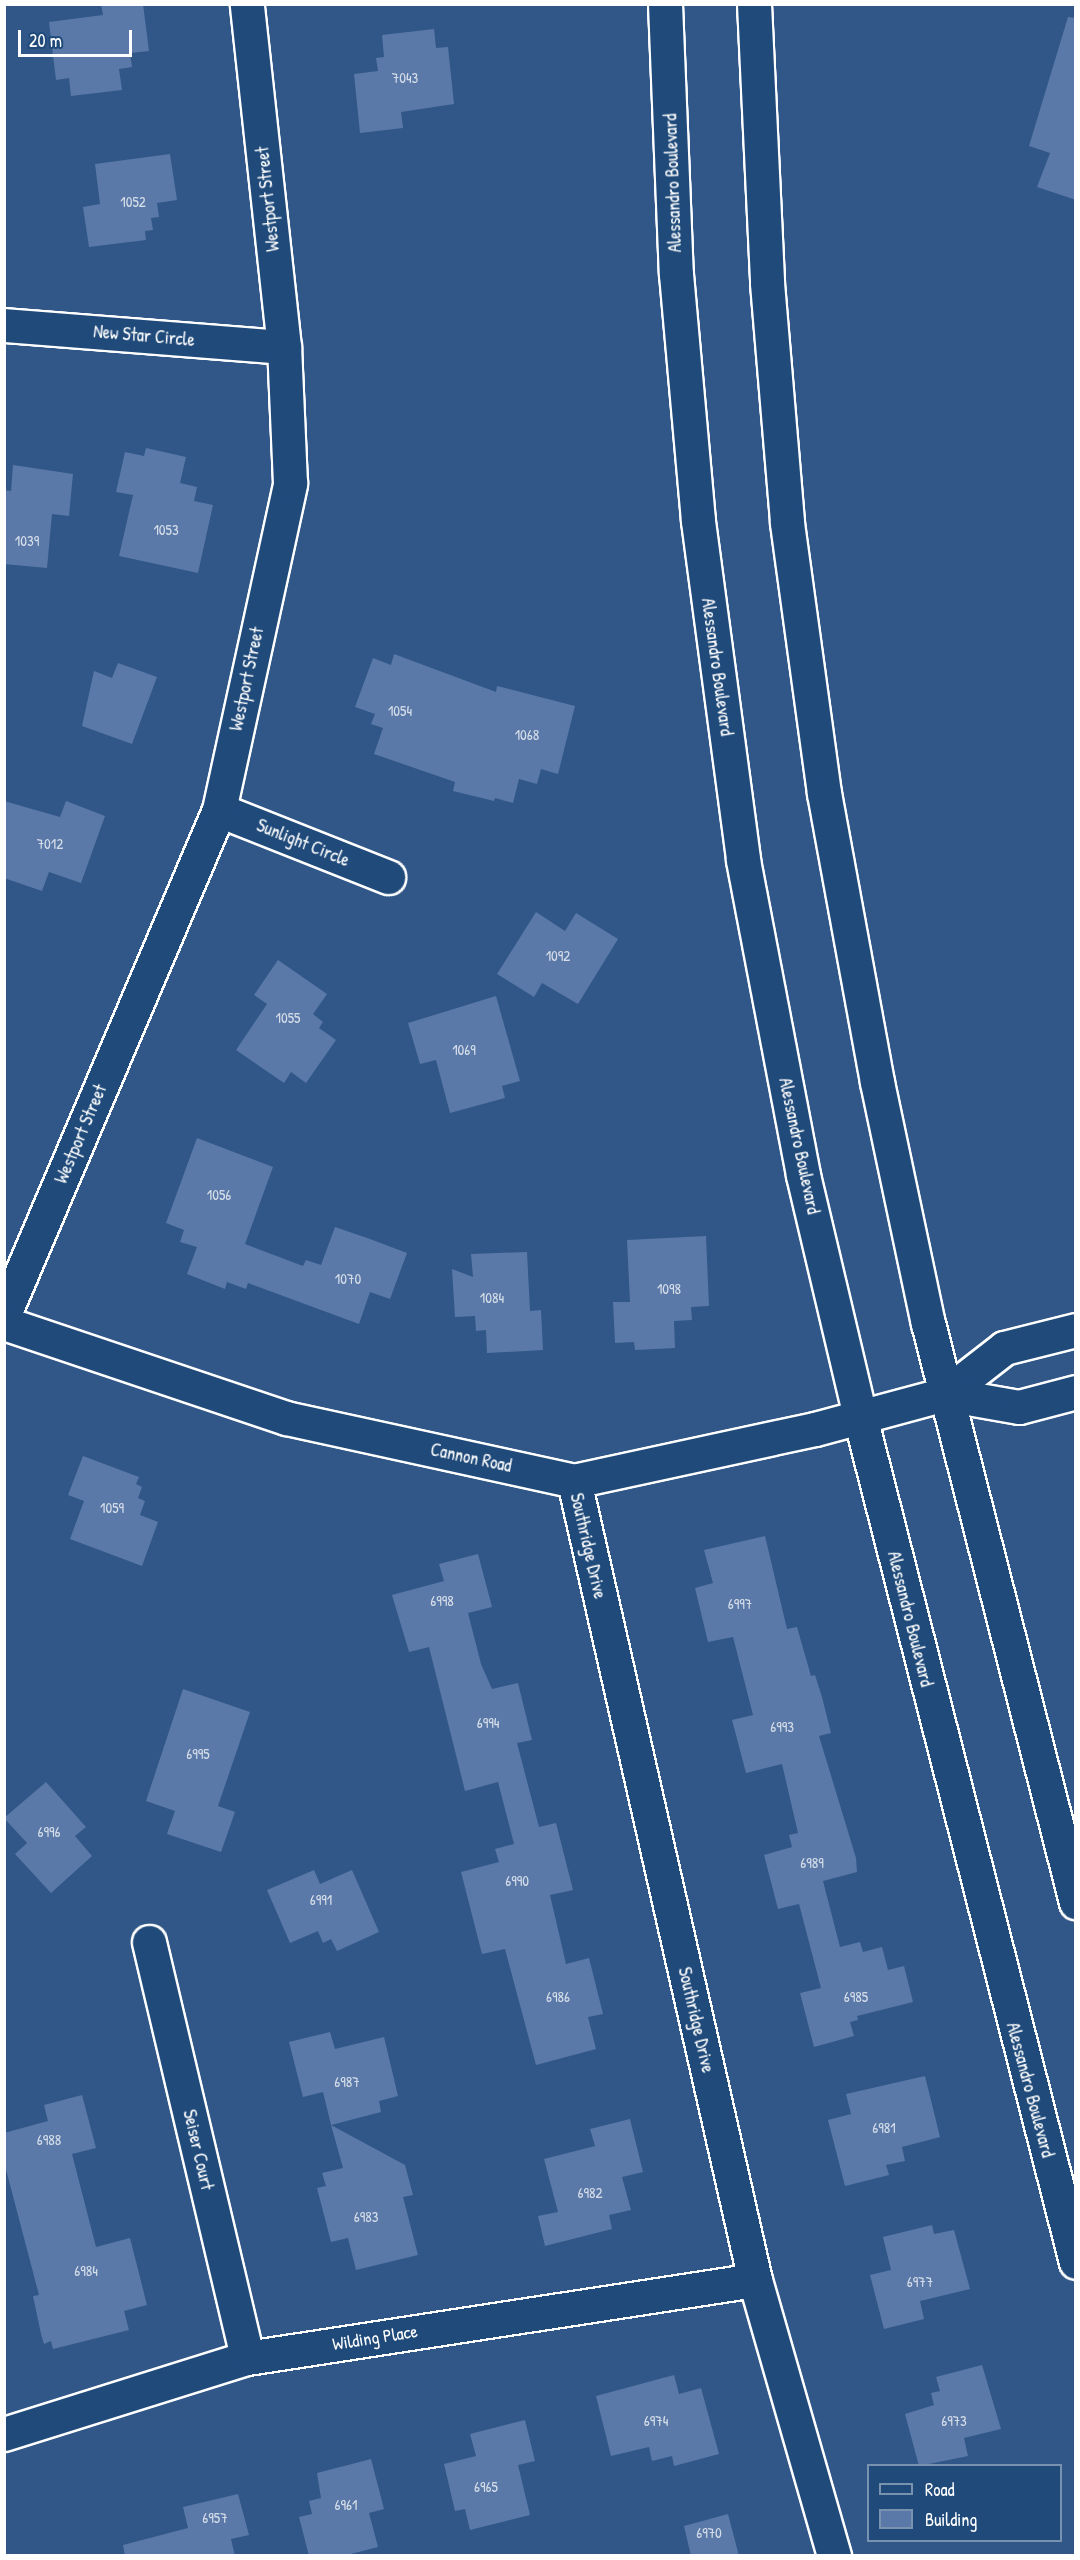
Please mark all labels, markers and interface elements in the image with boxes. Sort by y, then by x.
scale bar [21,18,135,56]
text: 20 m [29,28,62,53]
house number: 7043 [392,69,418,87]
street label: Alessandro Boulevard [660,113,686,253]
street label: Westport Street [252,145,284,253]
house number: 1052 [120,193,146,211]
street label: New Star Circle [92,321,196,351]
house number: 1053 [153,521,179,539]
house number: 1039 [15,532,39,550]
street label: Alessandro Boulevard [697,597,737,737]
street label: Westport Street [225,625,269,733]
house number: 1054 [388,702,412,720]
house number: 1068 [515,726,539,744]
street label: Sunlight Circle [253,815,353,871]
house number: 7012 [37,835,63,853]
house number: 1092 [546,947,570,965]
house number: 1055 [276,1009,300,1027]
house number: 1069 [452,1041,476,1059]
street label: Alessandro Boulevard [774,1076,824,1216]
street label: Westport Street [50,1081,112,1187]
house number: 1056 [207,1186,231,1204]
house number: 1070 [335,1270,361,1288]
house number: 1098 [657,1280,681,1298]
house number: 1084 [480,1289,504,1307]
street label: Cannon Road [429,1439,513,1477]
street label: Southridge Drive [565,1491,611,1601]
house number: 1059 [100,1499,124,1517]
street label: Alessandro Boulevard [883,1549,937,1689]
house number: 6998 [430,1592,454,1610]
house number: 6997 [728,1595,752,1613]
house number: 6994 [477,1714,499,1732]
house number: 6993 [770,1718,794,1736]
house number: 6995 [186,1745,210,1763]
house number: 6996 [38,1823,60,1841]
house number: 6989 [800,1854,824,1872]
house number: 6990 [505,1872,529,1890]
house number: 6991 [310,1891,332,1909]
street label: Southridge Drive [673,1965,719,2075]
house number: 6986 [546,1988,570,2006]
house number: 6985 [844,1988,868,2006]
street label: Alessandro Boulevard [1002,2020,1058,2160]
house number: 6987 [334,2073,360,2091]
street label: Seiser Court [178,2108,218,2192]
house number: 6981 [872,2119,896,2137]
house number: 6988 [37,2131,61,2149]
house number: 6982 [577,2184,603,2202]
house number: 6983 [354,2208,378,2226]
house number: 6984 [74,2262,98,2280]
house number: 6977 [907,2273,933,2291]
street label: Wilding Place [331,2321,419,2355]
house number: 6974 [644,2412,668,2430]
house number: 6973 [941,2412,967,2430]
legend [867,2464,1062,2542]
text: Road [925,2477,955,2502]
house number: 6965 [474,2478,498,2496]
house number: 6961 [335,2496,357,2514]
text: Building [925,2507,977,2532]
house number: 6957 [202,2509,228,2527]
house number: 6970 [696,2524,722,2542]

